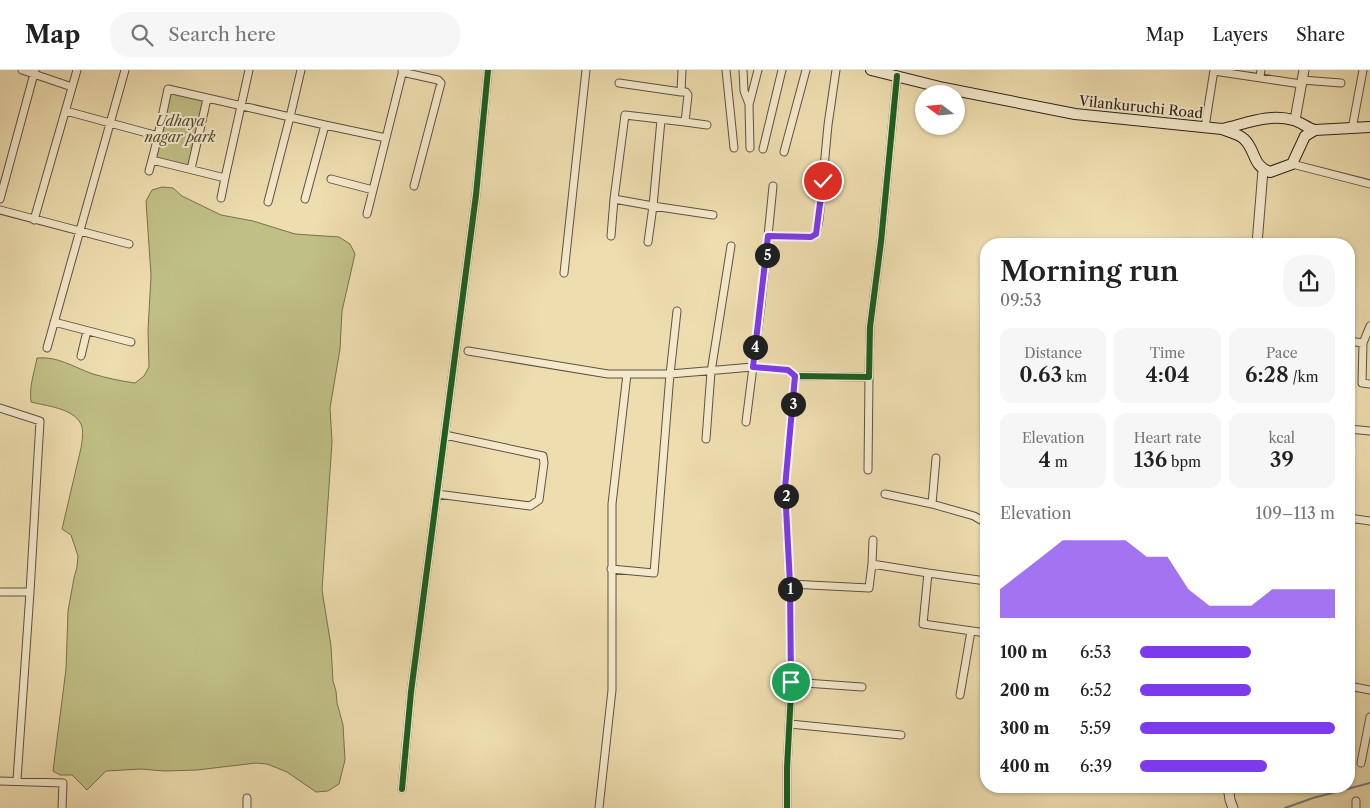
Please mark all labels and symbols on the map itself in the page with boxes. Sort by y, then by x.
north arrow [915,85,965,135]
street label: Vilankuruchi Road [1077,91,1204,123]
park label: Udhaya nagar park [143,112,216,146]
pin [802,160,844,202]
pin: 5 [754,242,780,268]
pin: 4 [742,334,768,360]
pin: 3 [780,392,806,416]
pin: 2 [774,484,798,508]
pin: 1 [778,576,802,602]
pin [770,661,812,703]

